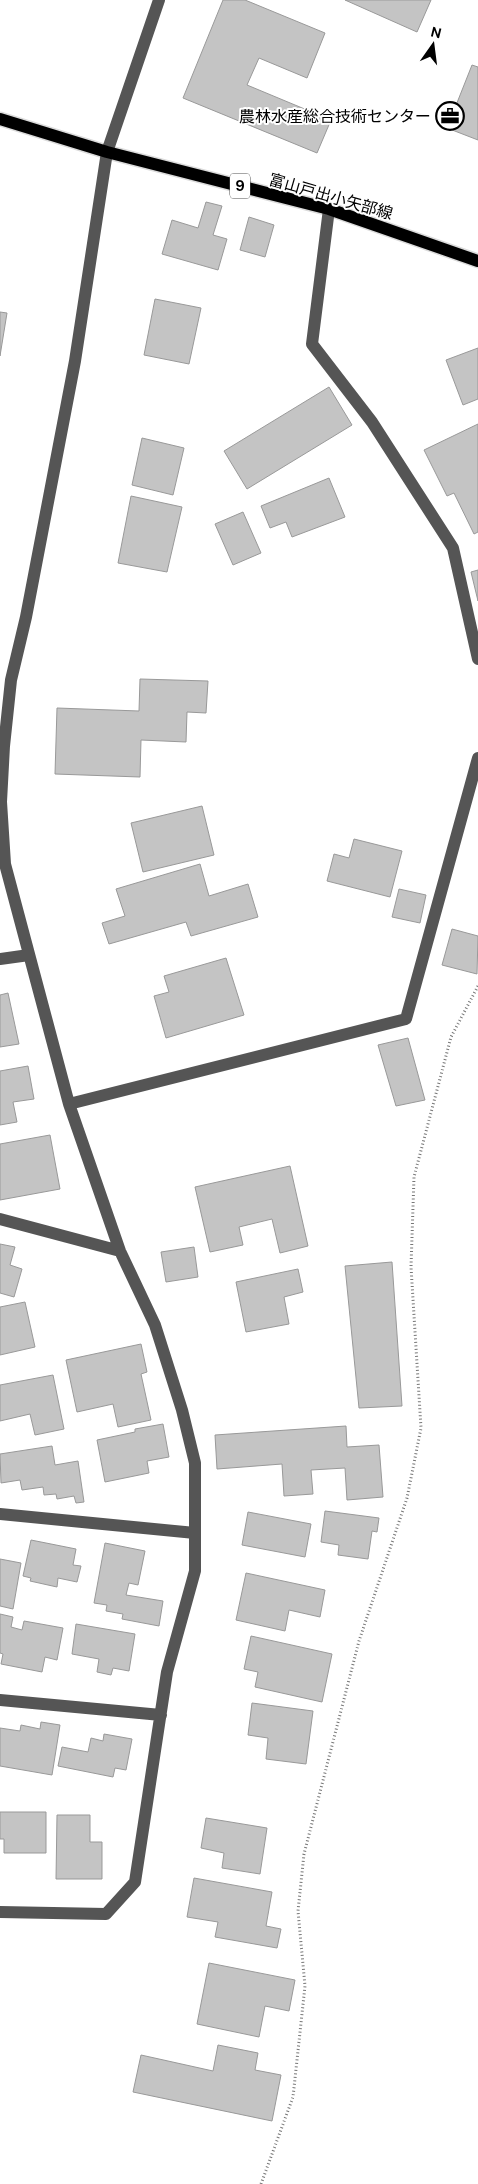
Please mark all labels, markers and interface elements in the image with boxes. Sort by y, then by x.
north arrow [408,20,458,70]
text: N [429,22,443,42]
office icon: 農林水産総合技術センター [435,101,465,131]
place label: 農林水産総合技術センター [239,106,431,127]
street label: 富山戸出小矢部線 [266,169,395,224]
road number: 9 [230,174,250,198]

